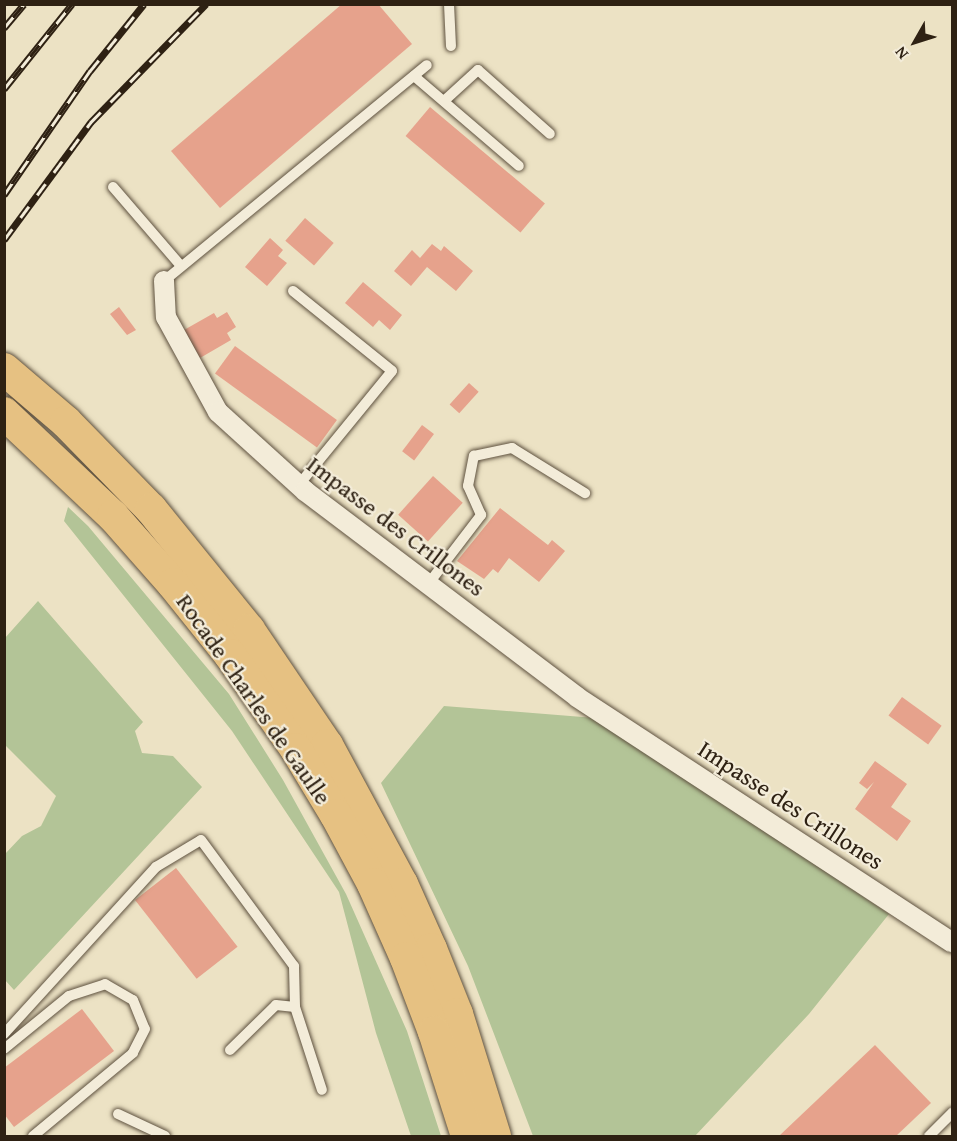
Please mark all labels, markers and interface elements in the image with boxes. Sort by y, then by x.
north arrow [885,12,945,72]
text: N [888,42,914,65]
street label: Impasse des Crillones [301,450,491,602]
street label: Rocade Charles de Gaulle [170,588,338,810]
street label: Impasse des Crillones [693,734,889,876]

